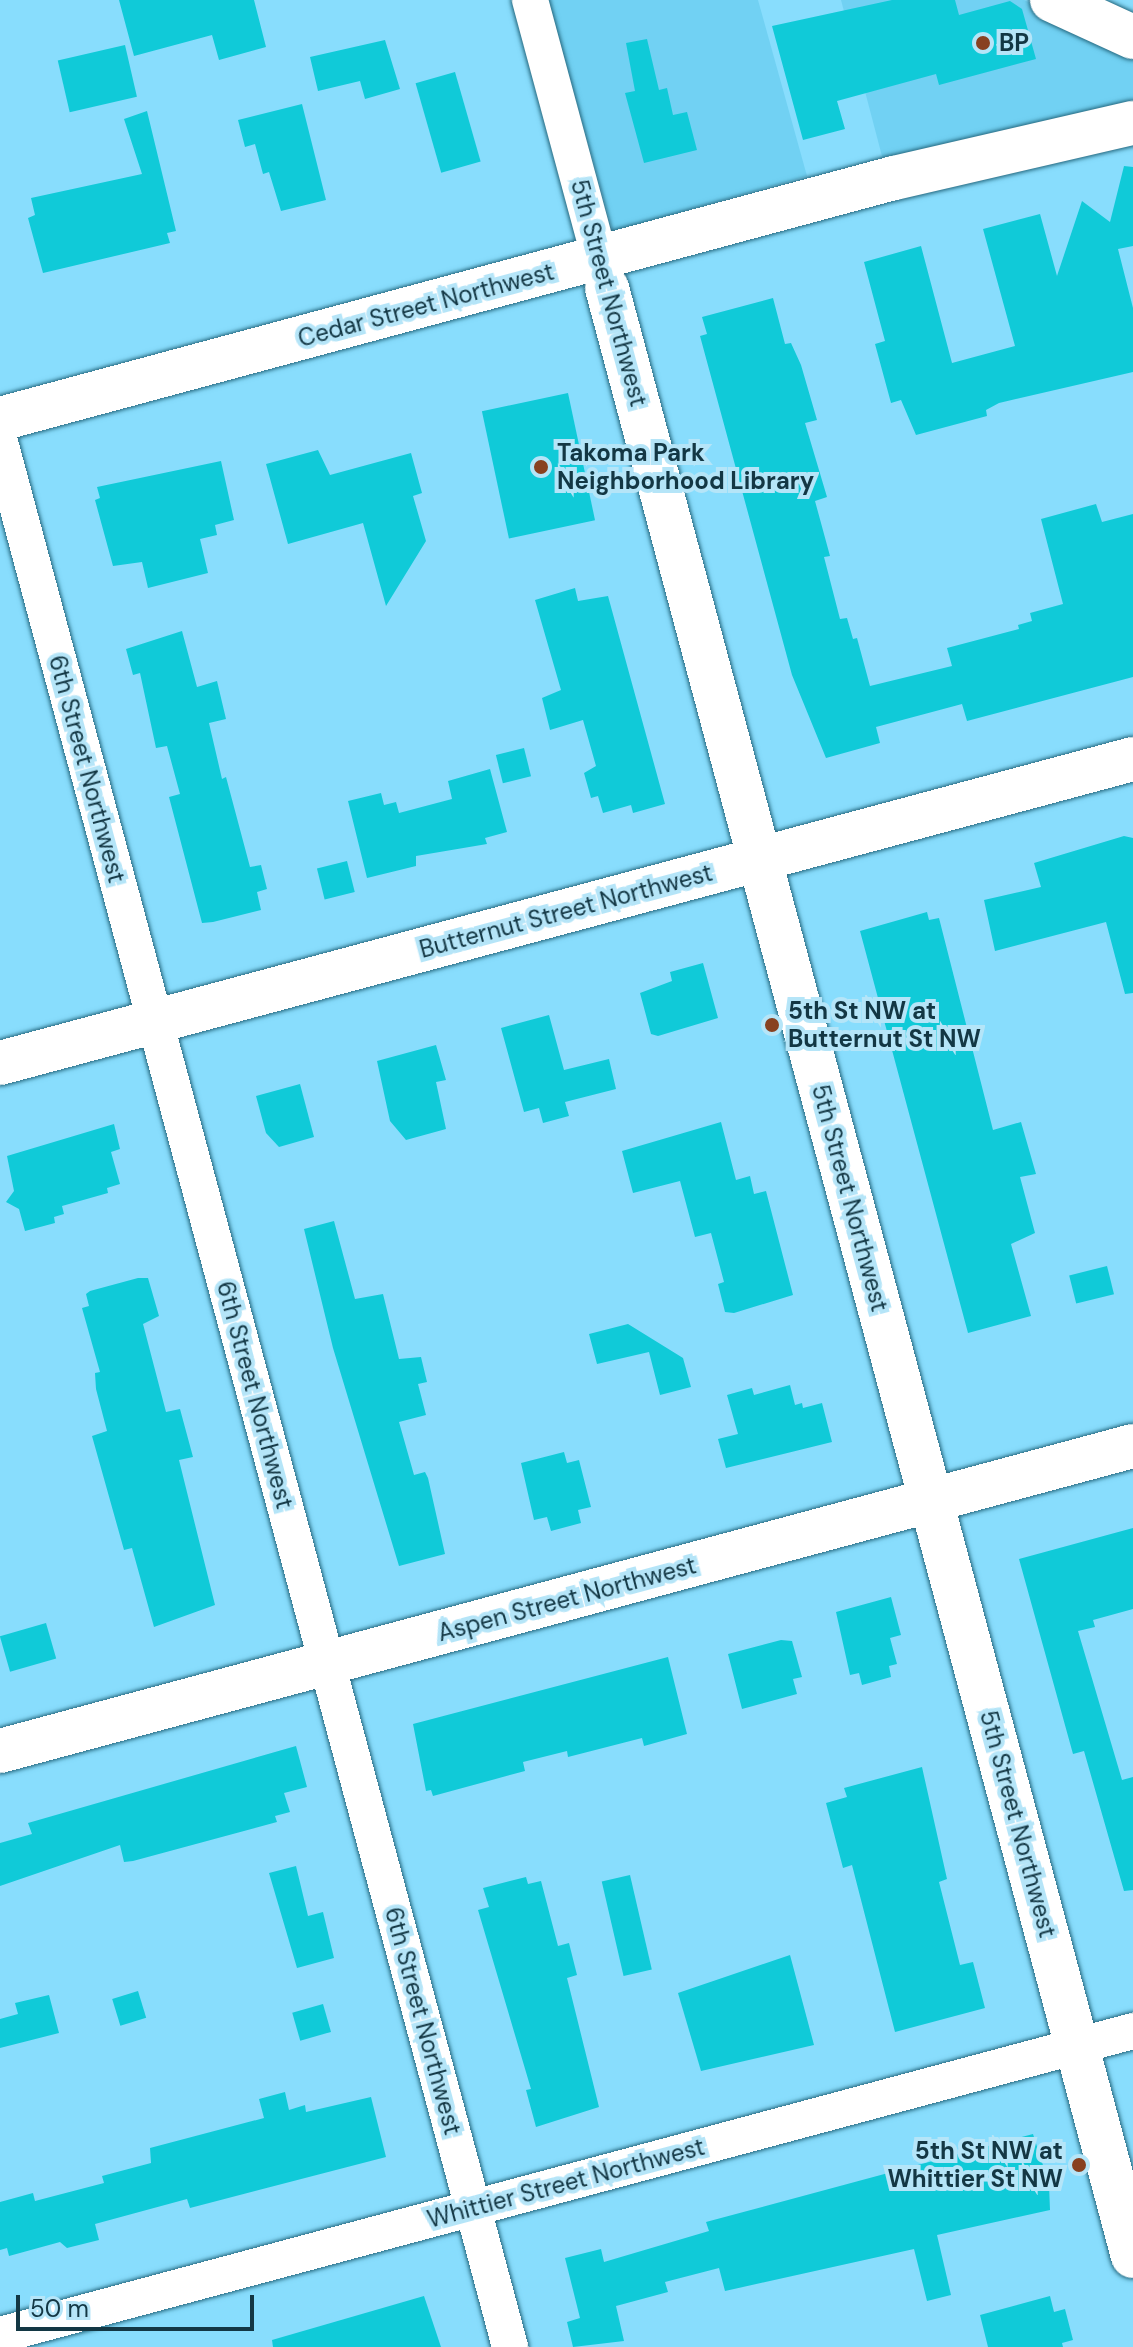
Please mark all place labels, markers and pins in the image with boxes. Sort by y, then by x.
place label: BP [999,29,1029,57]
marker: BP [974,34,992,52]
place label: Takoma Park Neighborhood Library [557,439,814,495]
marker: Takoma Park Neighborhood Library [532,458,550,476]
place label: 5th St NW at Butternut St NW [788,997,981,1053]
marker: 5th St NW at Butternut St NW [763,1016,781,1034]
place label: 5th St NW at Whittier St NW [887,2137,1063,2193]
marker: 5th St NW at Whittier St NW [1070,2156,1088,2174]

